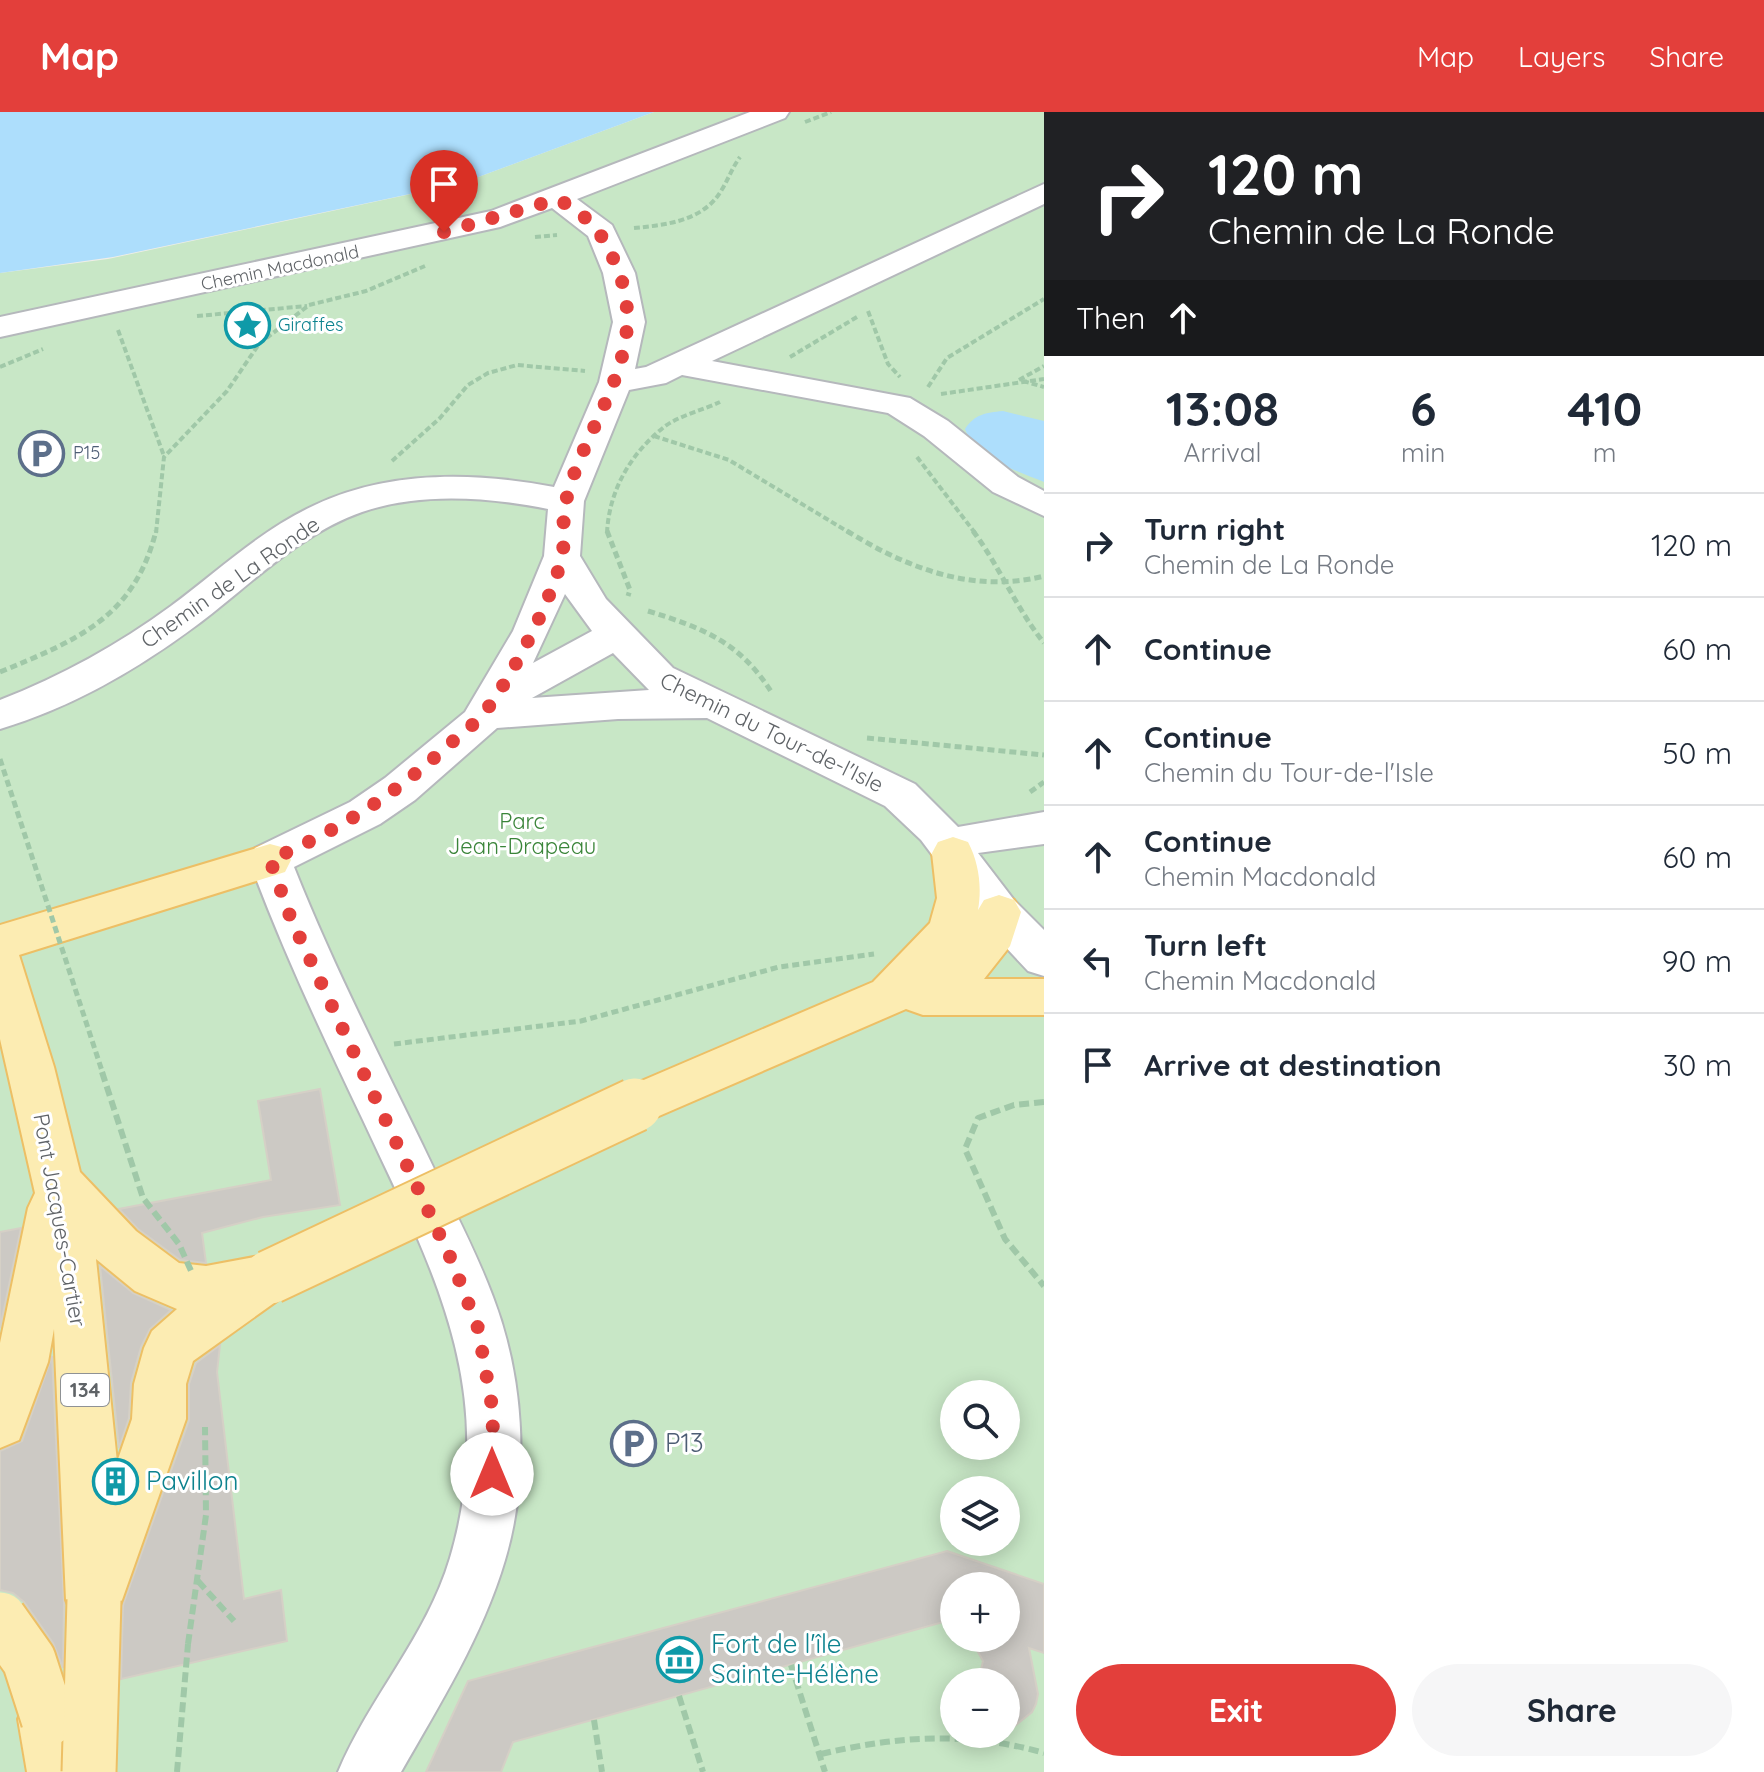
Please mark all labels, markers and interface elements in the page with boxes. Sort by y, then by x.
text: Map [40,32,119,80]
text: Map [1417,39,1474,74]
text: Layers [1518,39,1605,74]
text: Share [1649,39,1724,74]
text: 120 m [1208,139,1363,209]
icon: right [1076,144,1180,248]
pin [410,150,478,232]
icon: arrive [422,162,466,206]
text: Chemin de La Ronde [1208,208,1555,253]
street label: Chemin Macdonald [199,240,361,295]
icon: ahead [1161,296,1205,340]
text: Then [1076,299,1145,337]
place icon: Giraffes [223,301,271,349]
place label: Giraffes [278,313,344,336]
text: 13:08 [1166,378,1279,438]
text: 6 [1410,378,1436,438]
text: 410 [1567,378,1642,438]
parking icon: P15 [18,429,66,477]
text: Arrival [1184,436,1261,469]
text: min [1401,436,1445,469]
text: m [1593,436,1617,469]
place label: P15 [73,441,100,464]
street label: Chemin de La Ronde [135,510,325,654]
text: Turn right [1144,510,1285,548]
icon: right [1076,523,1120,567]
text: 120 m [1651,526,1732,564]
text: Chemin de La Ronde [1144,548,1395,581]
icon: ahead [1076,627,1120,671]
text: Continue [1144,630,1272,668]
text: 60 m [1662,630,1732,668]
street label: Chemin du Tour-de-l'Isle [656,666,888,798]
text: Continue [1144,718,1272,756]
icon: ahead [1076,731,1120,775]
text: 50 m [1662,734,1732,772]
text: Chemin du Tour-de-l'Isle [1144,756,1434,789]
park label: Parc Jean-Drapeau [448,807,596,860]
text: Continue [1144,822,1272,860]
icon: ahead [1076,835,1120,879]
text: 60 m [1662,838,1732,876]
text: Chemin Macdonald [1144,860,1376,893]
text: Turn left [1144,926,1267,964]
icon: left [1076,939,1120,983]
text: 90 m [1662,942,1732,980]
text: Chemin Macdonald [1144,964,1376,997]
icon: arrive [1076,1043,1120,1087]
text: Arrive at destination [1144,1046,1442,1084]
text: 30 m [1663,1046,1732,1084]
street label: Pont Jacques-Cartier [27,1111,93,1329]
road number: 134 [61,1374,109,1406]
map controls [940,1380,1020,1748]
button: search [940,1380,1020,1460]
parking icon: P13 [610,1419,658,1467]
place label: P13 [665,1426,704,1459]
position arrow [450,1432,534,1516]
building icon: Pavillon [91,1457,139,1505]
place label: Pavillon [146,1464,239,1497]
button: layers [940,1476,1020,1556]
button: + [940,1572,1020,1652]
place label: Fort de l'île Sainte-Hélène [711,1627,879,1690]
museum icon: Fort de l'île Sainte-Hélène [656,1635,704,1683]
button: Exit [1076,1664,1396,1756]
button: Share [1412,1664,1732,1756]
button: − [940,1668,1020,1748]

